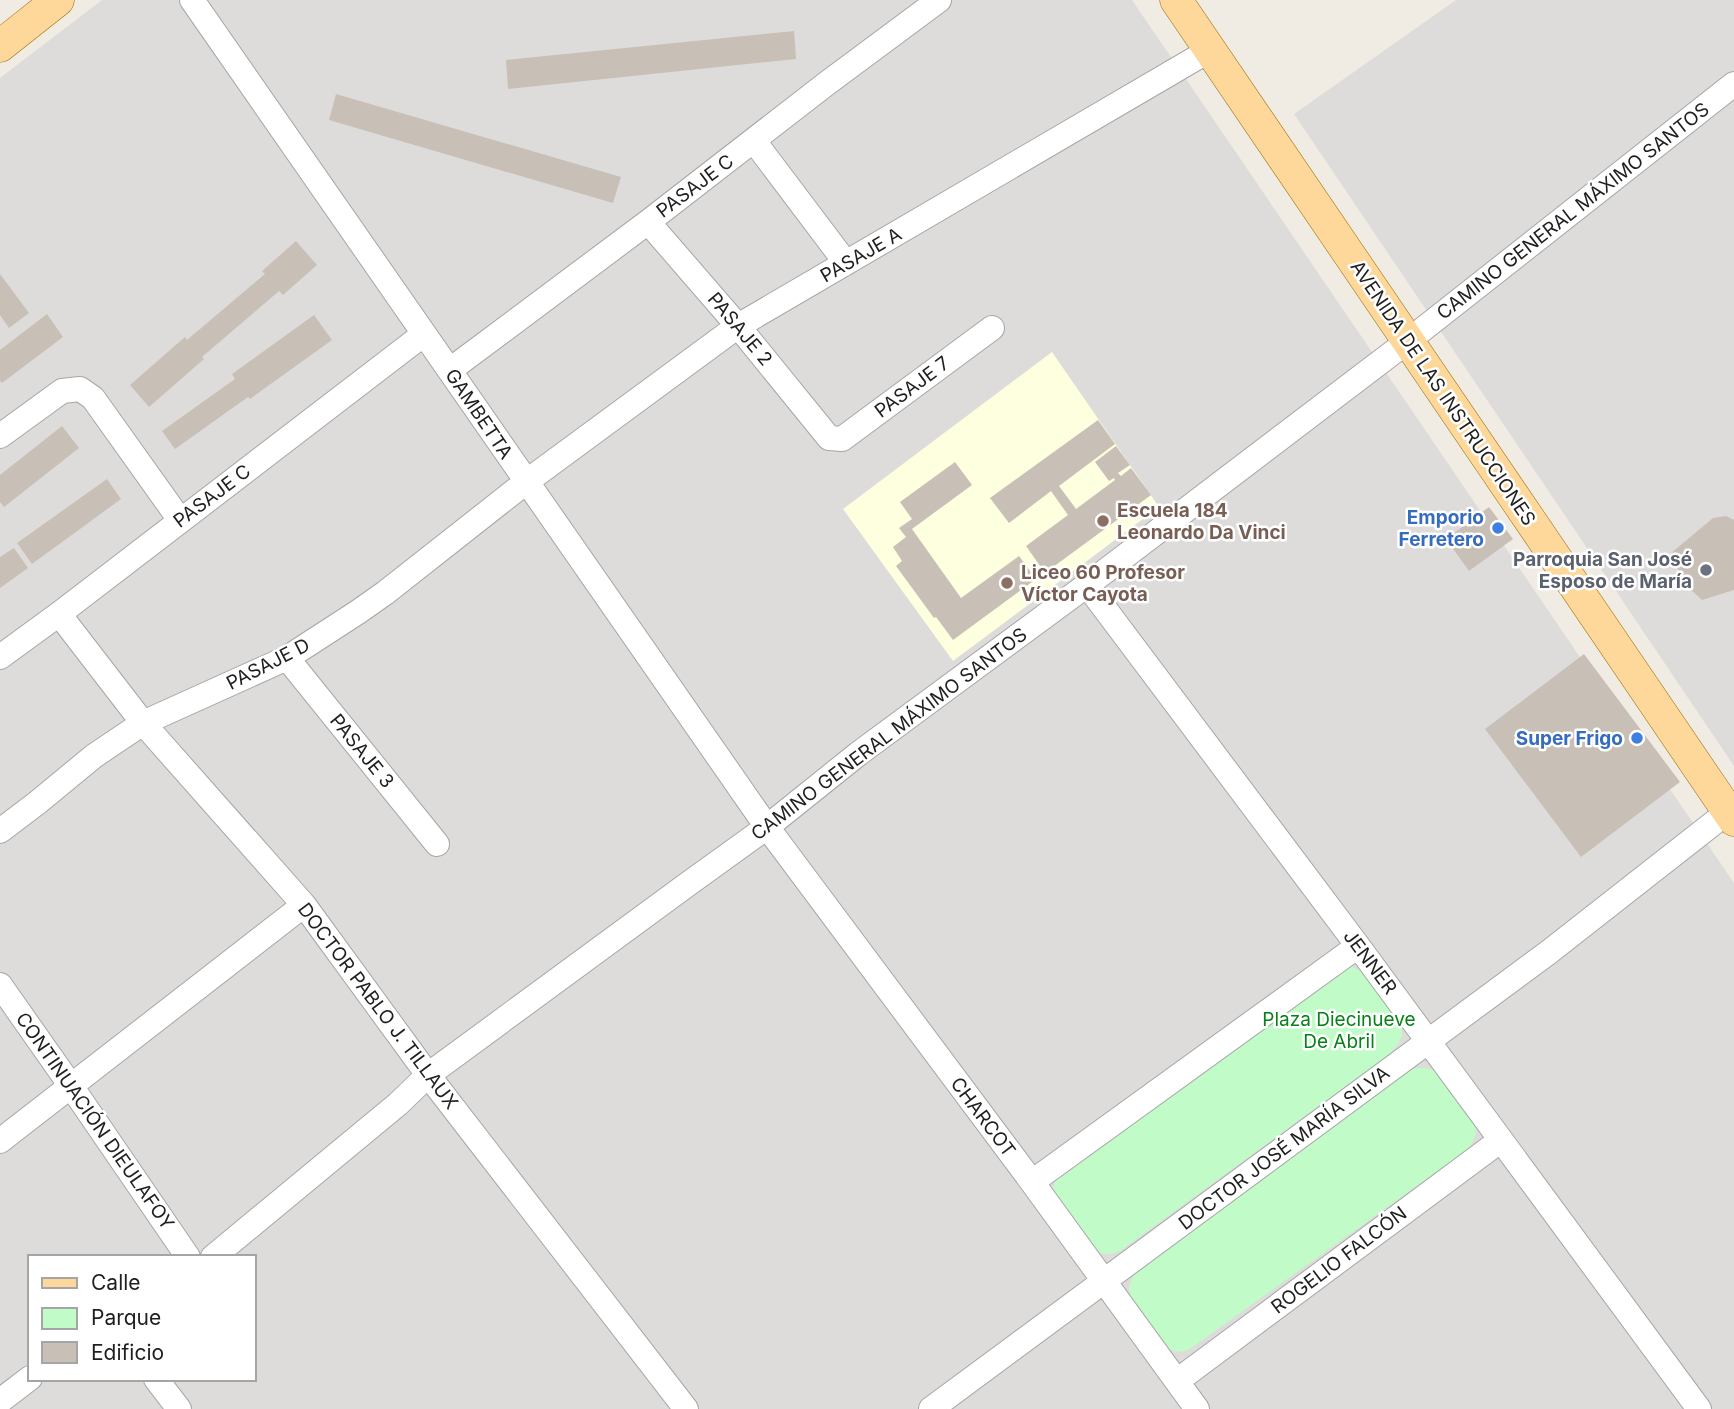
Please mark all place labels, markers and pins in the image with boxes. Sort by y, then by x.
place label: Escuela 184 Leonardo Da Vinci [1117,499,1286,544]
place label: Emporio Ferretero [1399,506,1484,551]
marker: Escuela 184 Leonardo Da Vinci [1095,513,1111,529]
marker: Emporio Ferretero [1490,520,1506,536]
place label: Parroquia San José Esposo de María [1513,548,1692,593]
place label: Liceo 60 Profesor Víctor Cayota [1021,561,1185,606]
marker: Parroquia San José Esposo de María [1698,562,1714,578]
marker: Liceo 60 Profesor Víctor Cayota [999,575,1015,591]
place label: Super Frigo [1516,727,1623,750]
marker: Super Frigo [1629,730,1645,746]

